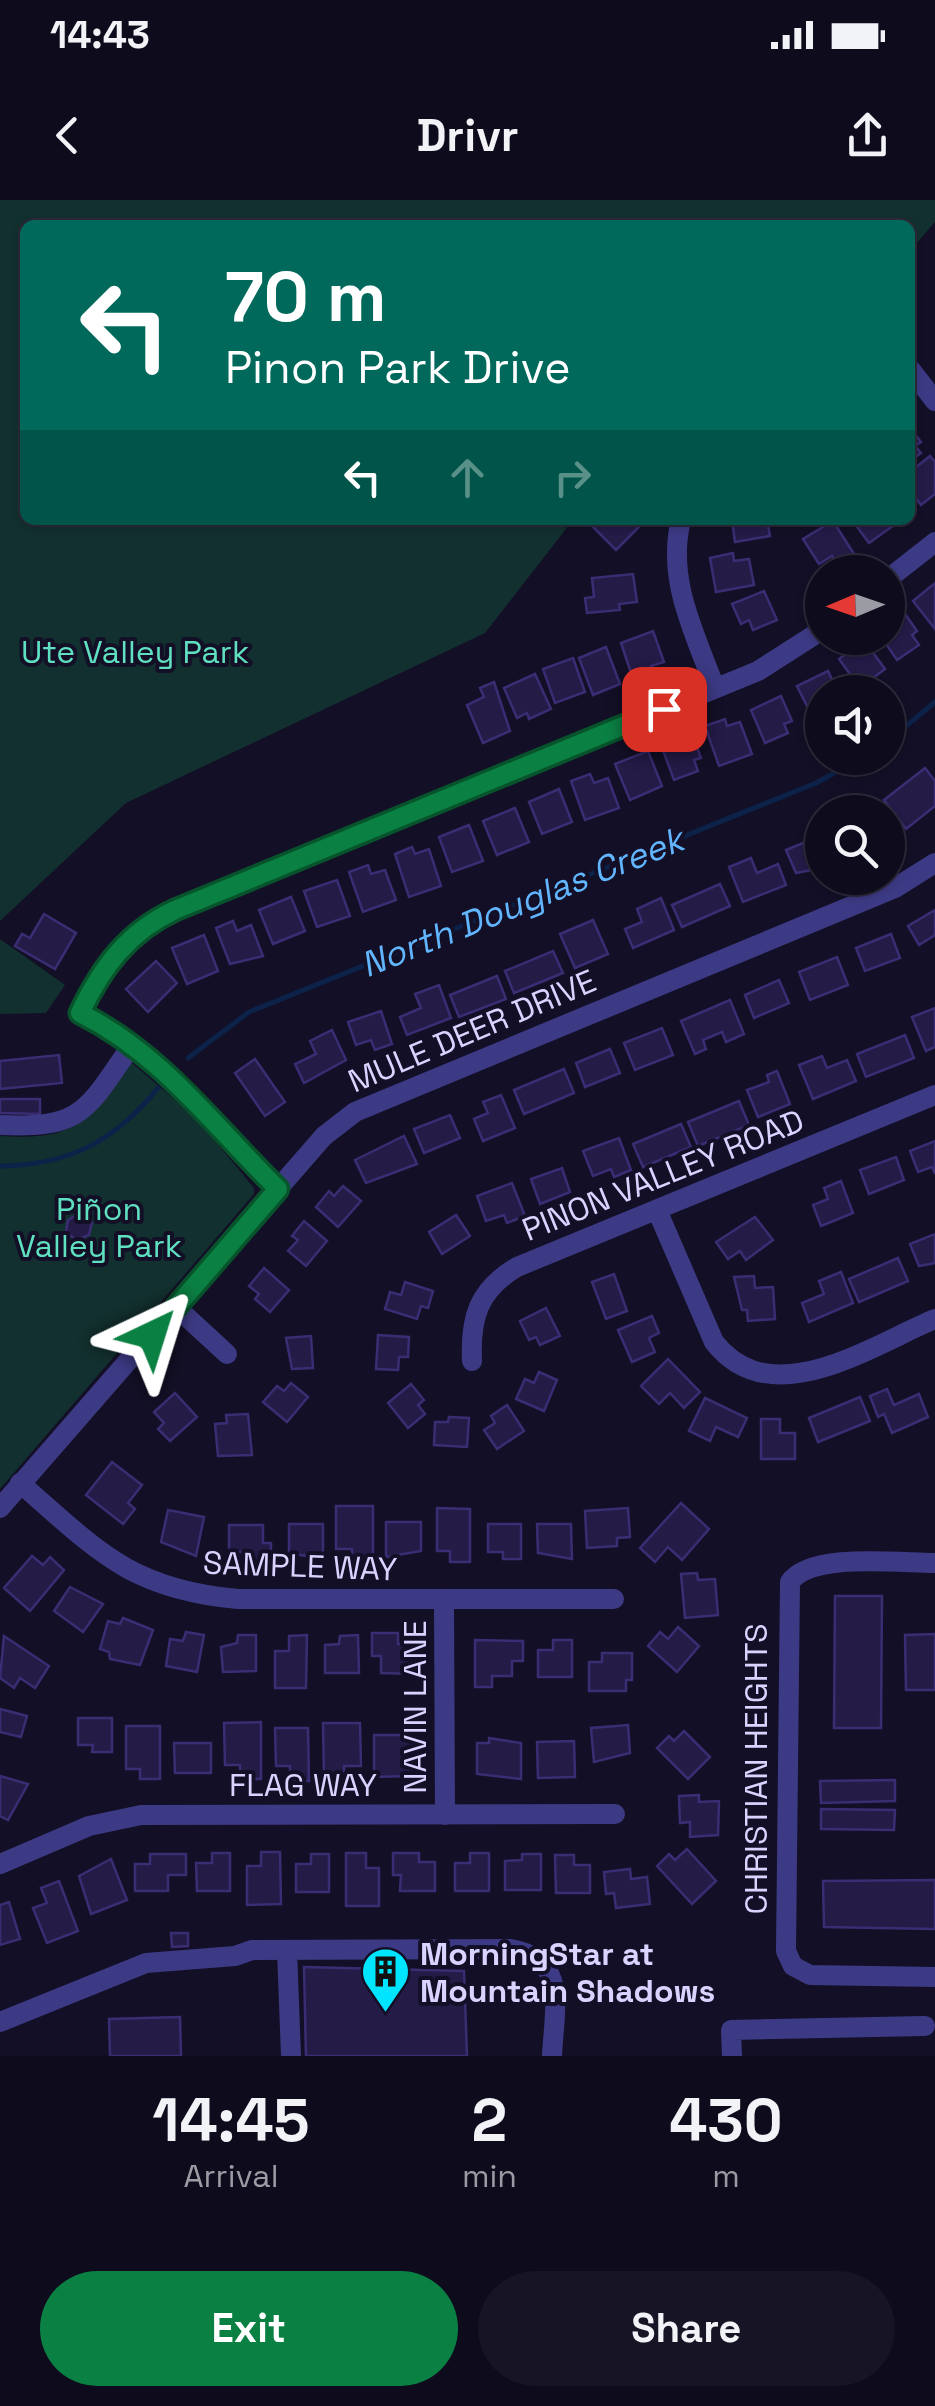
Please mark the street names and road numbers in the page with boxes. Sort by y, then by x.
street label: MULE DEER DRIVE [342,961,602,1101]
street label: PINON VALLEY ROAD [516,1100,810,1250]
street label: SAMPLE WAY [202,1543,398,1589]
street label: NAVIN LANE [395,1620,435,1794]
street label: CHRISTIAN HEIGHTS [736,1623,776,1915]
street label: FLAG WAY [229,1765,378,1805]

